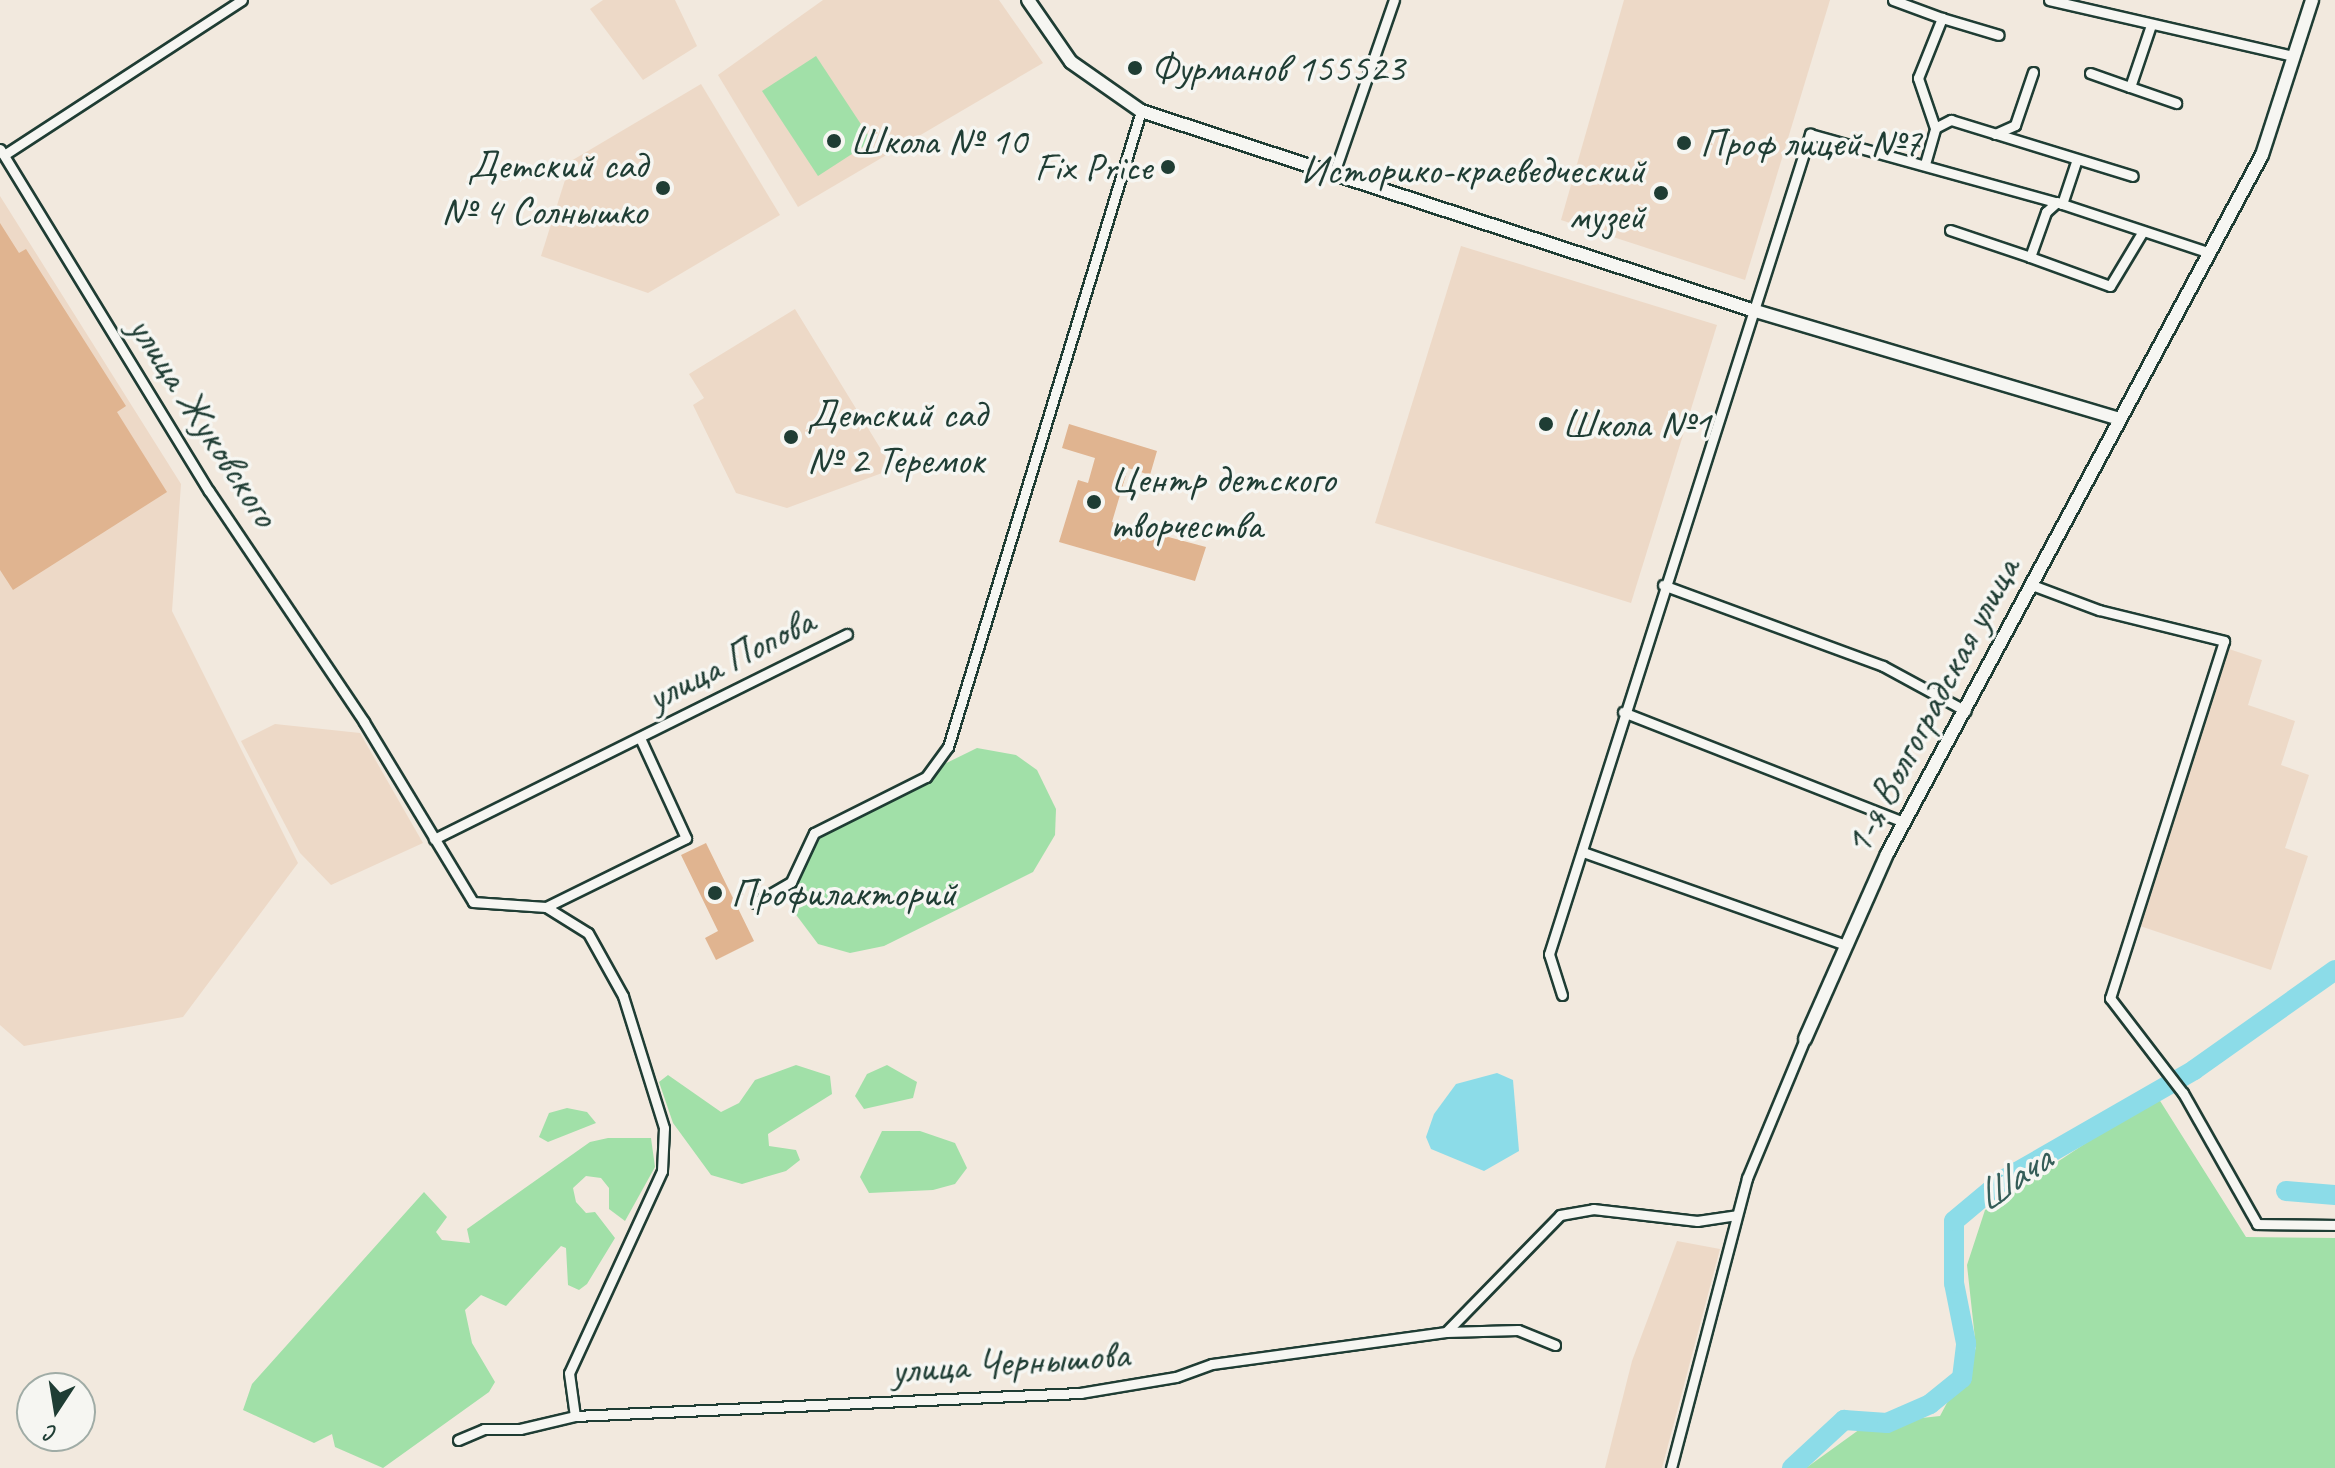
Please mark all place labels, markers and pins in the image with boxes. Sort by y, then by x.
place label: Фурманов 155523 [1151,44,1404,92]
marker: Фурманов 155523 [1126,59,1144,77]
place label: Школа № 10 [850,117,1027,165]
place label: Проф лицей №7 [1700,119,1918,167]
marker: Школа № 10 [825,132,843,150]
marker: Проф лицей №7 [1675,134,1693,152]
place label: Детский сад № 4 Солнышко [441,141,647,235]
place label: Fix Price [1035,143,1152,191]
place label: Историко-краеведческий музей [1301,146,1645,240]
marker: Fix Price [1159,158,1177,176]
marker: Детский сад № 4 Солнышко [654,179,672,197]
marker: Историко-краеведческий музей [1652,184,1670,202]
place label: Детский сад № 2 Теремок [807,390,986,484]
place label: Школа №1 [1562,400,1711,448]
marker: Школа №1 [1537,415,1555,433]
marker: Детский сад № 2 Теремок [782,428,800,446]
place label: Центр детского творчества [1110,455,1335,549]
marker: Центр детского творчества [1085,493,1103,511]
place label: Профилакторий [731,869,956,917]
marker: Профилакторий [706,884,724,902]

